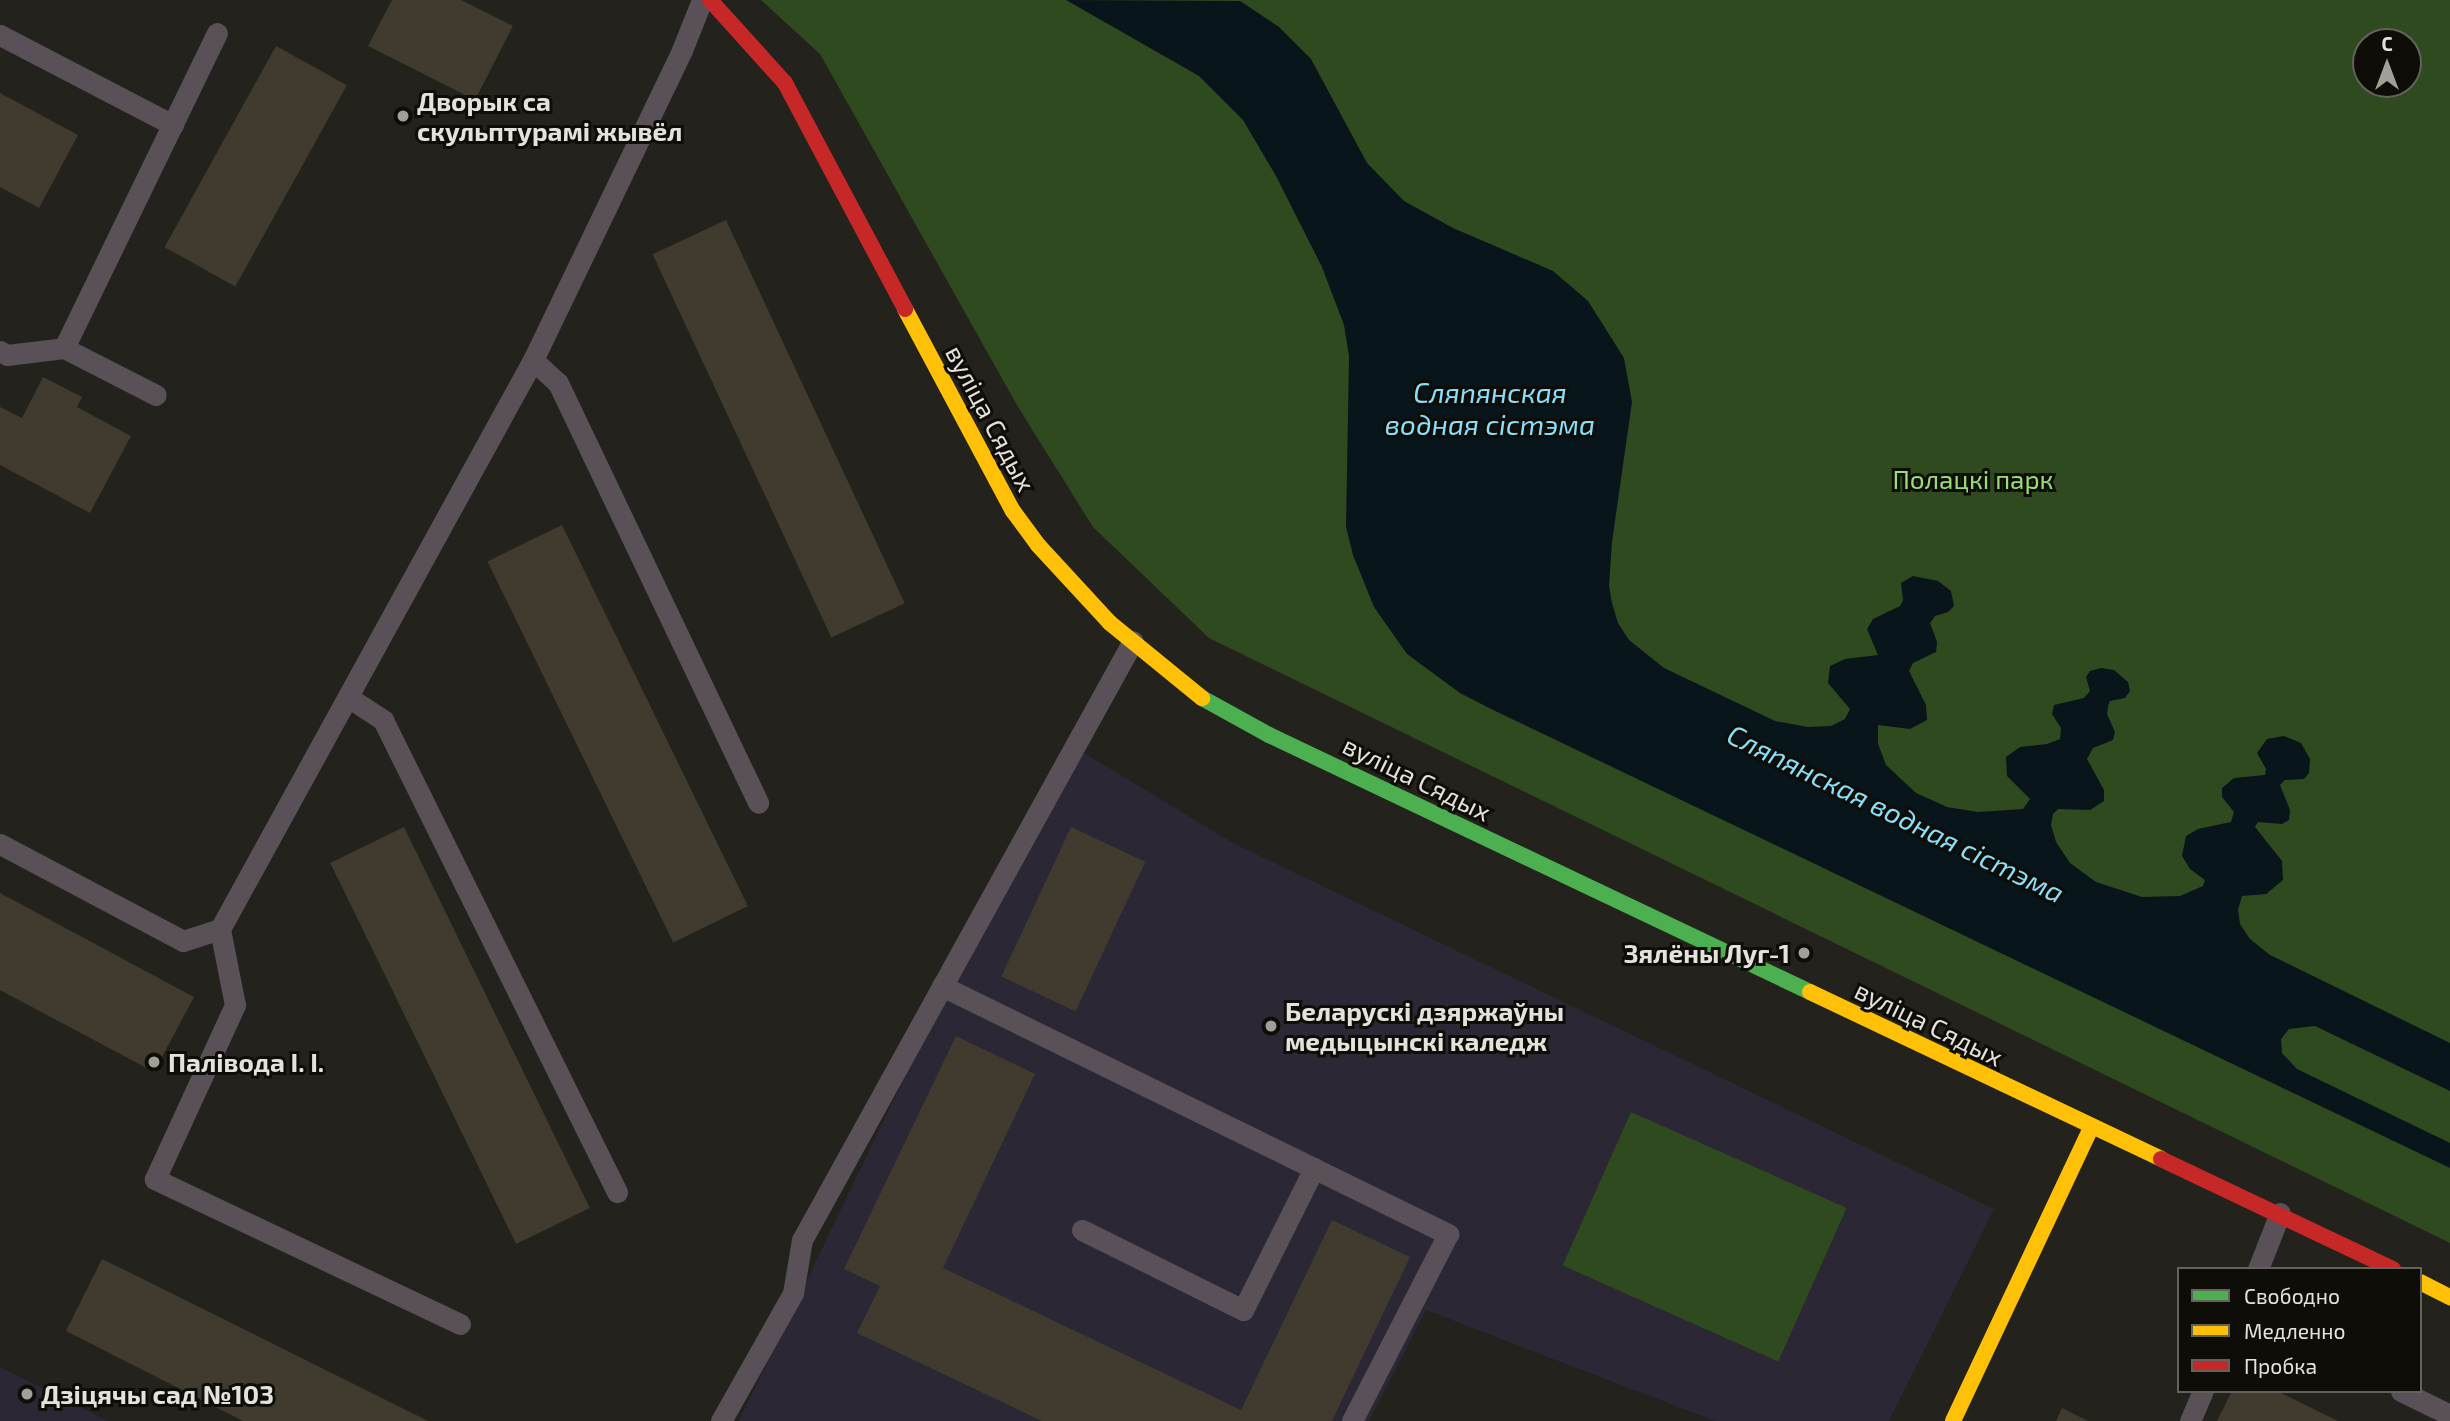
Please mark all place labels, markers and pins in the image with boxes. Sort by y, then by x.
place label: Дворык са скульптурамі жывёл [417,85,682,146]
marker: Дворык са скульптурамі жывёл [395,108,411,124]
place label: Зялёны Луг-1 [1624,937,1790,969]
marker: Зялёны Луг-1 [1796,945,1812,961]
place label: Беларускі дзяржаўны медыцынскі каледж [1285,995,1564,1056]
marker: Беларускі дзяржаўны медыцынскі каледж [1263,1018,1279,1034]
place label: Палівода І. І. [168,1046,324,1078]
marker: Палівода І. І. [146,1054,162,1070]
place label: Дзіцячы сад №103 [41,1378,274,1410]
marker: Дзіцячы сад №103 [19,1386,35,1402]

